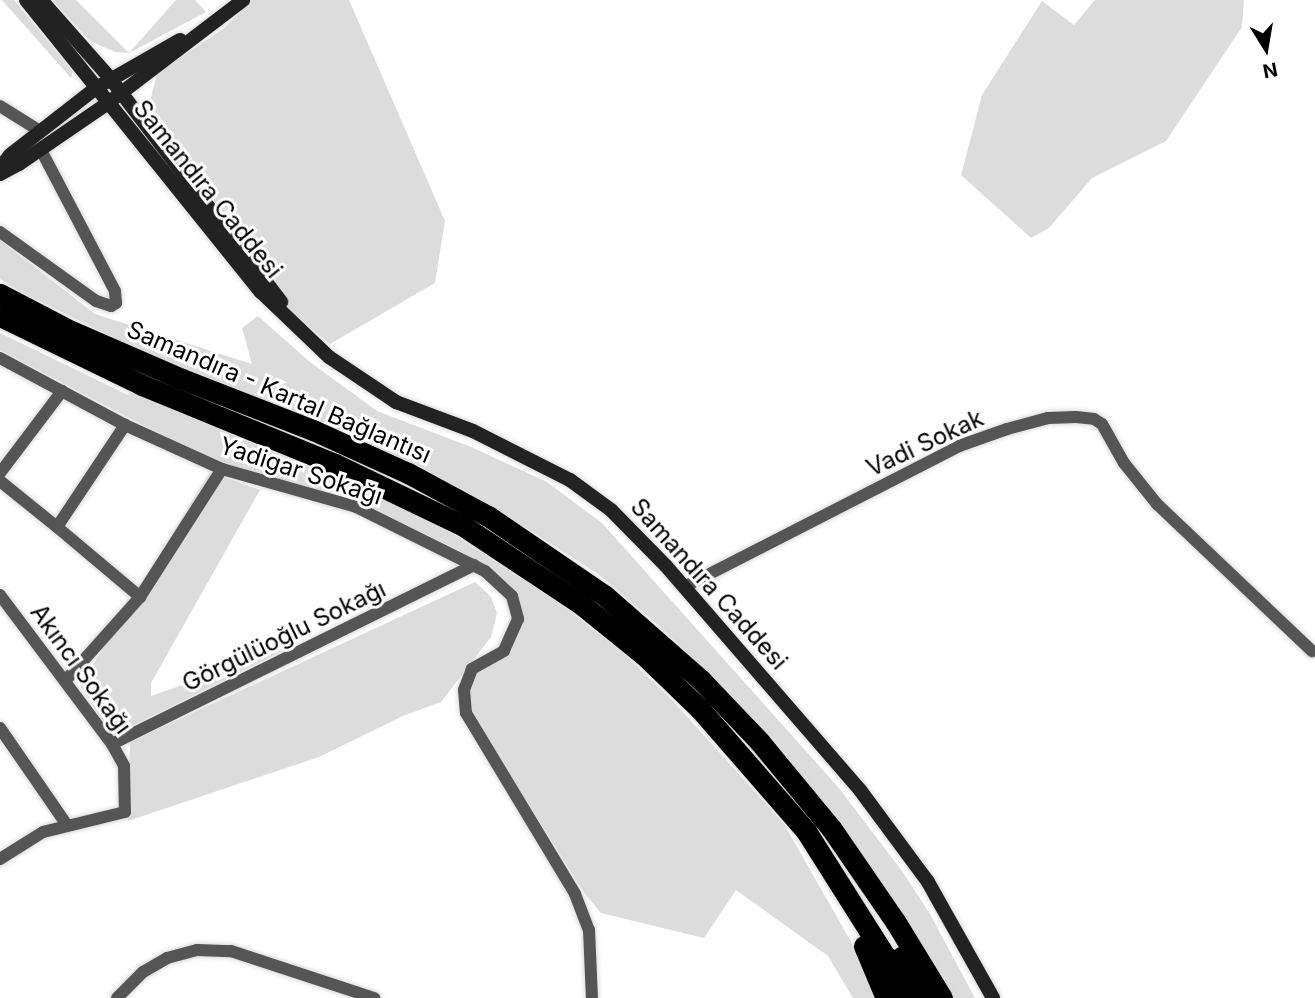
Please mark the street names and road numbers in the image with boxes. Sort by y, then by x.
street label: Samandıra Caddesi [128,94,288,284]
street label: Samandıra - Kartal Bağlantısı [123,315,435,469]
street label: Vadi Sokak [862,403,988,483]
street label: Yadigar Sokağı [216,431,386,511]
street label: Samandıra Caddesi [625,493,793,675]
street label: Görgülüoğlu Sokağı [178,574,390,698]
street label: Akıncı Sokağı [24,599,138,739]

